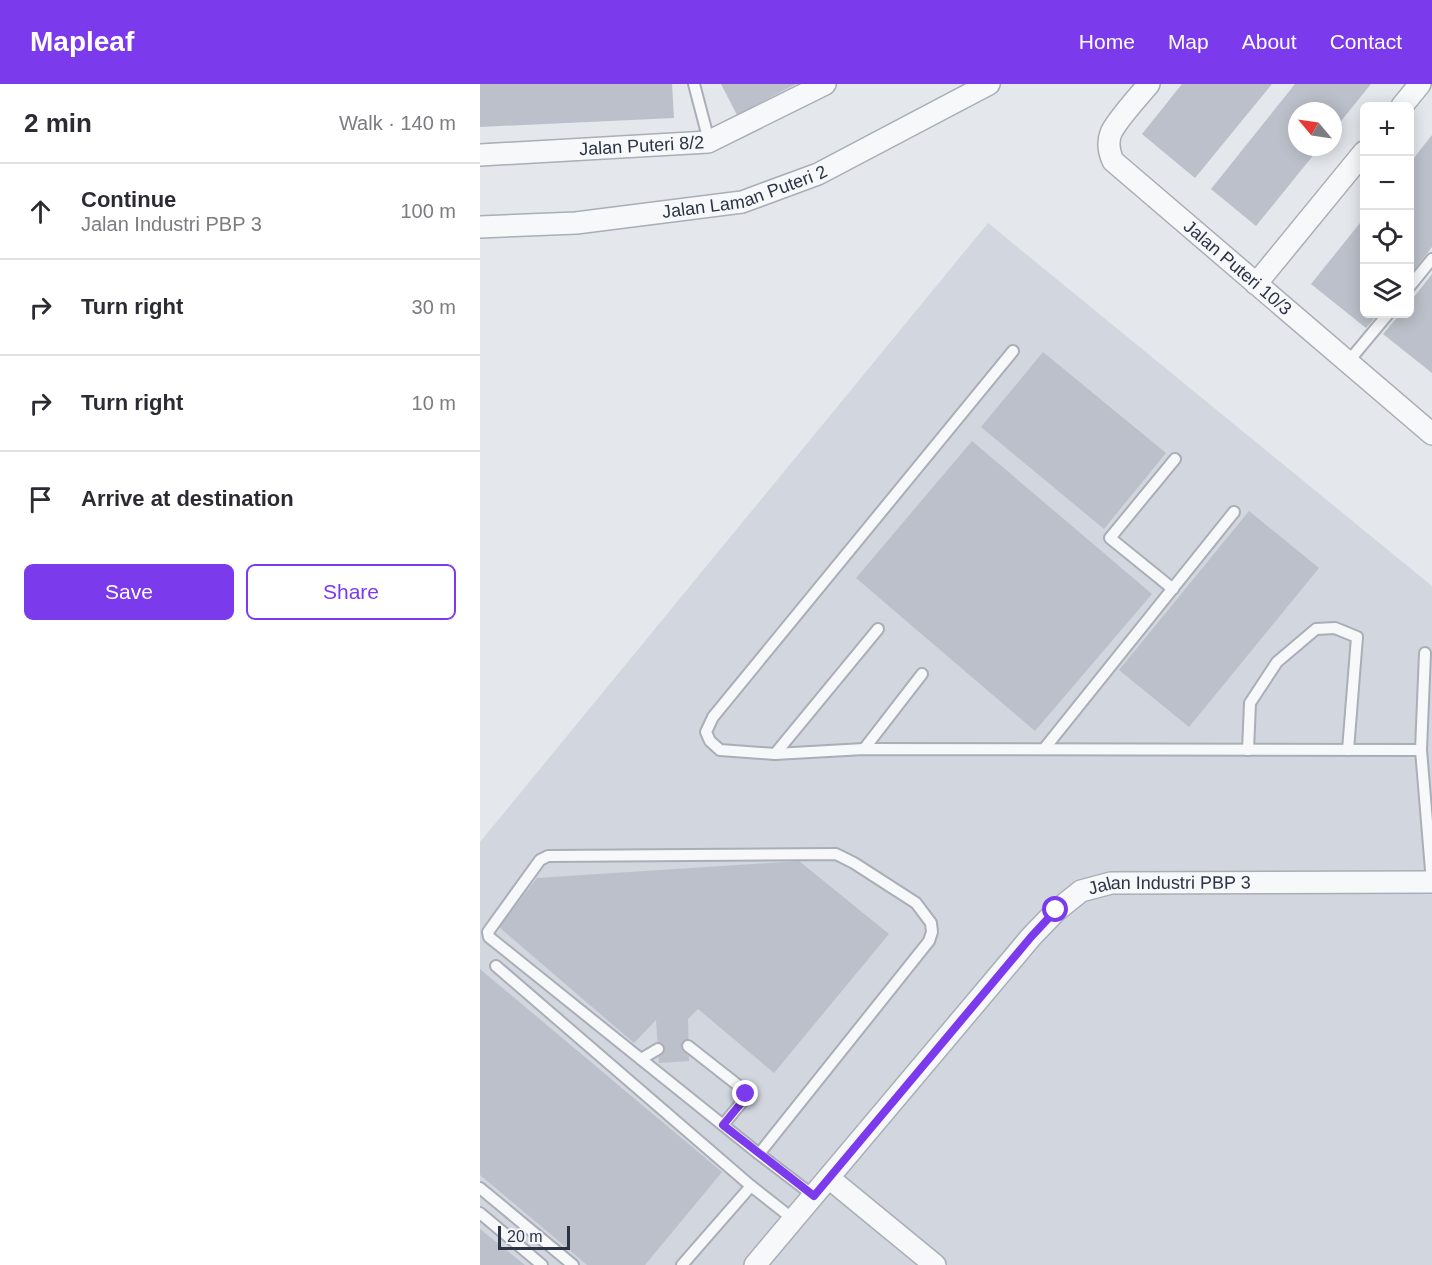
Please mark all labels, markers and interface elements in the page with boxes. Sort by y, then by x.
text: Mapleaf [30,26,134,57]
text: Home [1079,30,1135,53]
text: Map [1168,30,1209,53]
text: About [1242,30,1297,53]
text: Contact [1330,30,1402,53]
north arrow [1288,102,1342,156]
map controls [1360,102,1414,318]
button: + [1360,102,1414,156]
text: 2 min [24,108,92,138]
text: Walk · 140 m [339,112,456,134]
street label: Jalan Puteri 8/2 [579,132,705,159]
button: − [1360,156,1414,210]
street label: Jalan Laman Puteri 2 [661,161,830,222]
text: Continue [81,187,176,212]
icon: ahead [24,195,57,228]
text: 100 m [400,200,456,222]
button: locate [1360,210,1414,264]
text: Jalan Industri PBP 3 [81,213,262,235]
street label: Jalan Puteri 10/3 [1180,216,1295,319]
button: layers [1360,264,1414,318]
icon: right [24,291,57,324]
text: Turn right [81,294,183,319]
text: 30 m [412,296,456,318]
icon: right [24,387,57,420]
text: Turn right [81,390,183,415]
text: 10 m [412,392,456,414]
icon: arrive [24,483,57,516]
text: Arrive at destination [81,486,294,511]
button: Save [24,564,234,620]
button: Share [246,564,456,620]
street label: Jalan Industri PBP 3 [1086,873,1251,899]
route start [1042,896,1068,922]
route end [732,1080,758,1106]
scale bar [498,1223,570,1250]
text: 20 m [507,1228,543,1245]

